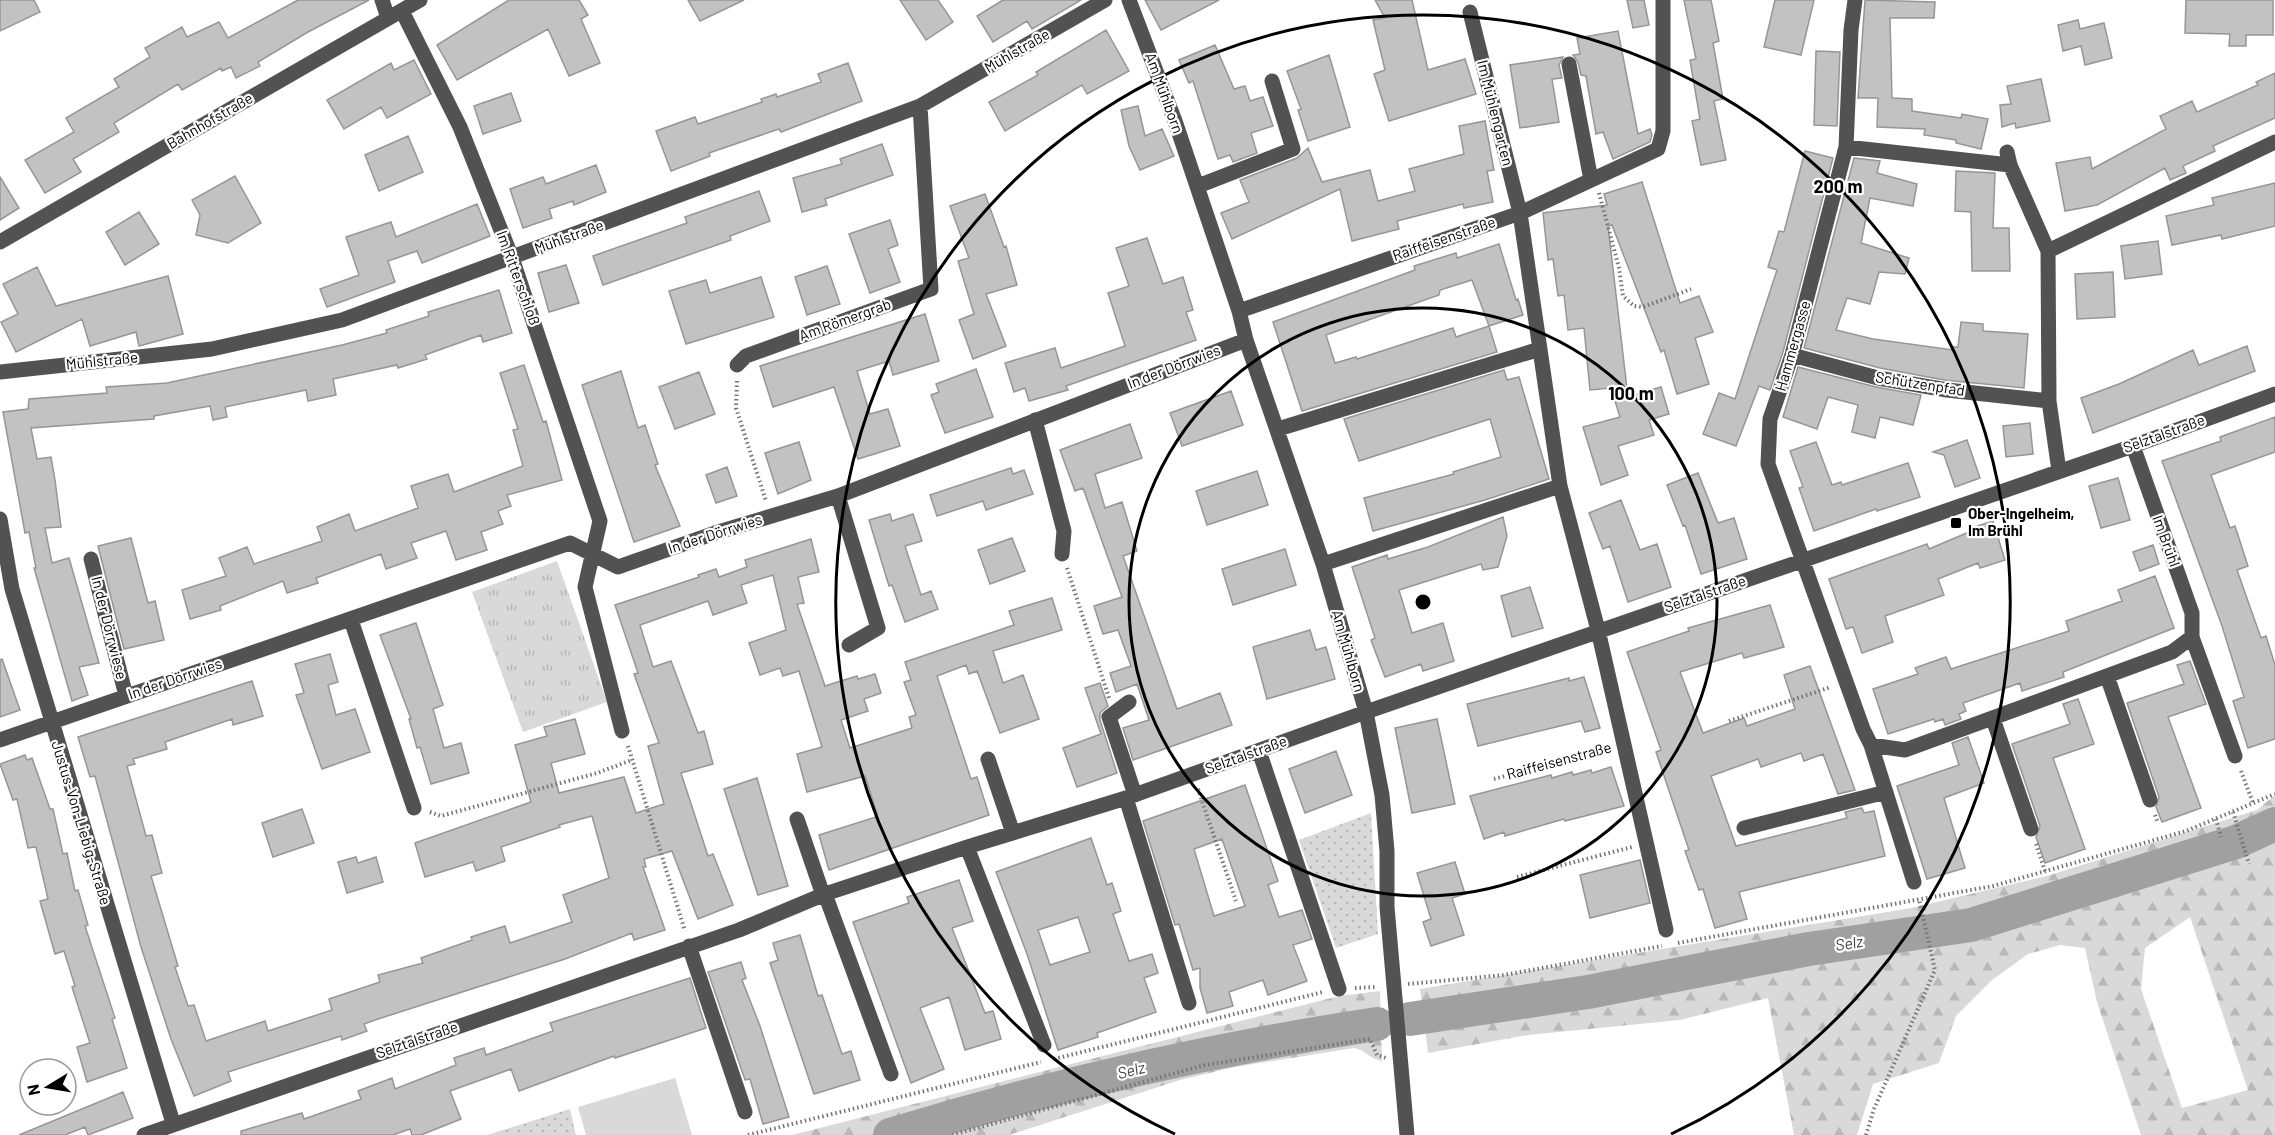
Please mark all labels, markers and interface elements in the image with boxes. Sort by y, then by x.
street label: Mühlstraße [981,24,1052,76]
street label: Am Mühlborn [1142,50,1188,136]
street label: Im Mühlengarten [1474,58,1518,168]
street label: Bahnhofstraße [163,88,256,152]
text: 200 m [1813,175,1863,197]
street label: Raiffeisenstraße [1390,212,1498,264]
street label: Mühlstraße [532,215,606,257]
street label: Im Ritterschloß [493,228,544,327]
street label: Am Römergrab [796,294,893,344]
street label: Hammergasse [1771,298,1814,393]
street label: In der Dörrwies [1125,340,1223,392]
street label: Mühlstraße [65,347,139,373]
street label: Schützenpfad [1874,367,1966,399]
text: 100 m [1608,382,1654,404]
street label: Selztalstraße [2120,410,2207,456]
place label: Ober-Ingelheim, Im Brühl [1968,504,2075,539]
street label: In der Dörrwies [665,509,764,557]
street label: Im Brühl [2149,512,2185,569]
marker: Ober-Ingelheim, Im Brühl [1949,516,1963,530]
street label: Selztalstraße [1661,571,1748,615]
street label: In der Dörrwiese [88,574,132,681]
centre of rings [1413,592,1433,612]
street label: Am Mühlborn [1329,608,1369,694]
street label: In der Dörrwies [125,654,224,703]
street label: Selztalstraße [1202,731,1289,777]
street label: Raiffeisenstraße [1504,737,1613,783]
street label: Justus-Von-Liebig-Straße [48,738,116,907]
water label: Selz [1834,931,1865,954]
street label: Selztalstraße [373,1017,460,1061]
north arrow [18,1057,78,1117]
water label: Selz [1115,1057,1148,1082]
text: N [22,1083,43,1097]

